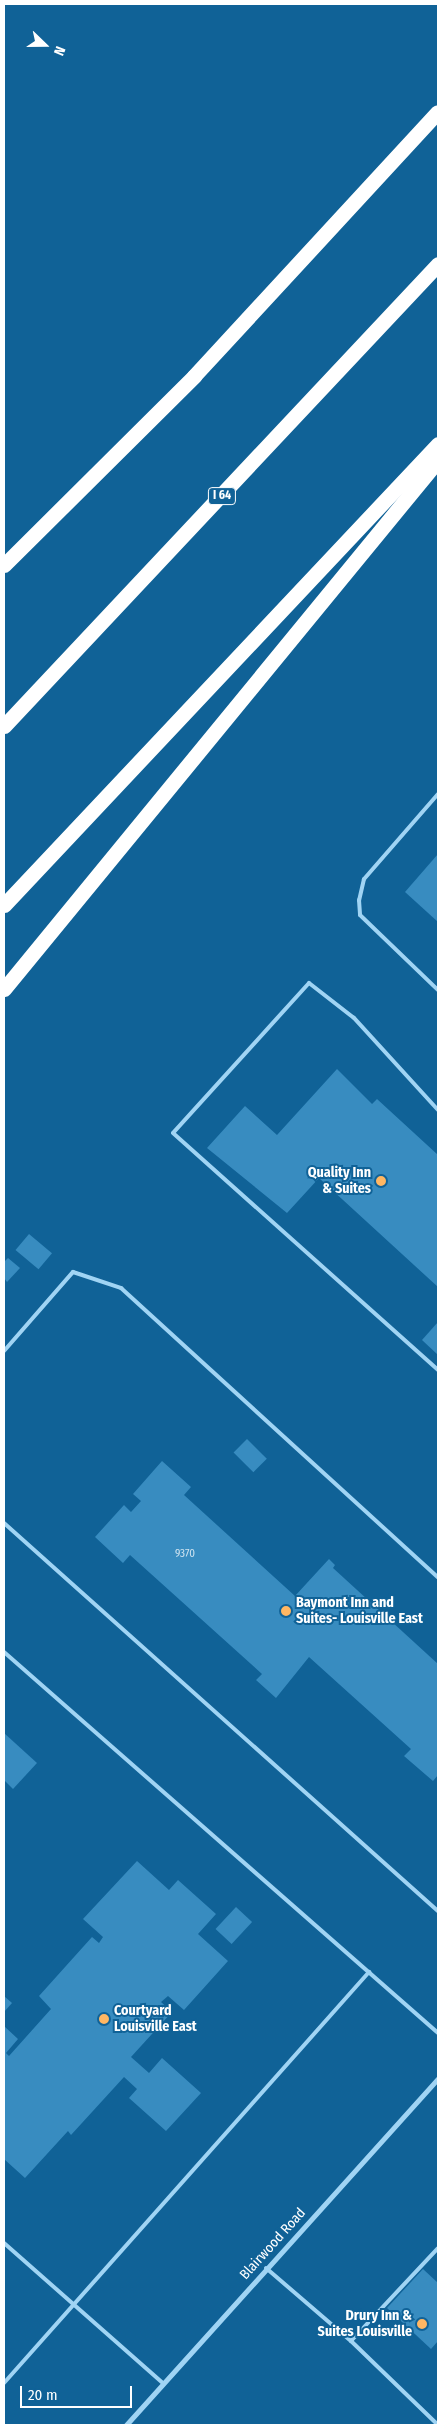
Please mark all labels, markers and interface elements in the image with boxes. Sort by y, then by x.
north arrow [20,20,70,70]
text: N [50,44,69,58]
road number: I 64 [207,486,237,506]
place label: Quality Inn & Suites [308,1165,371,1198]
marker: Quality Inn & Suites [375,1175,387,1187]
house number: 9370 [175,1547,195,1561]
place label: Baymont Inn and Suites- Louisville East [296,1595,423,1628]
marker: Baymont Inn and Suites- Louisville East [280,1605,292,1617]
place label: Courtyard Louisville East [114,2003,197,2035]
marker: Courtyard Louisville East [98,2013,110,2025]
street label: Blairwood Road [237,2205,309,2283]
place label: Drury Inn & Suites Louisville [318,2308,412,2340]
marker: Drury Inn & Suites Louisville [416,2318,428,2330]
scale bar [22,2376,135,2408]
text: 20 m [28,2386,58,2404]

